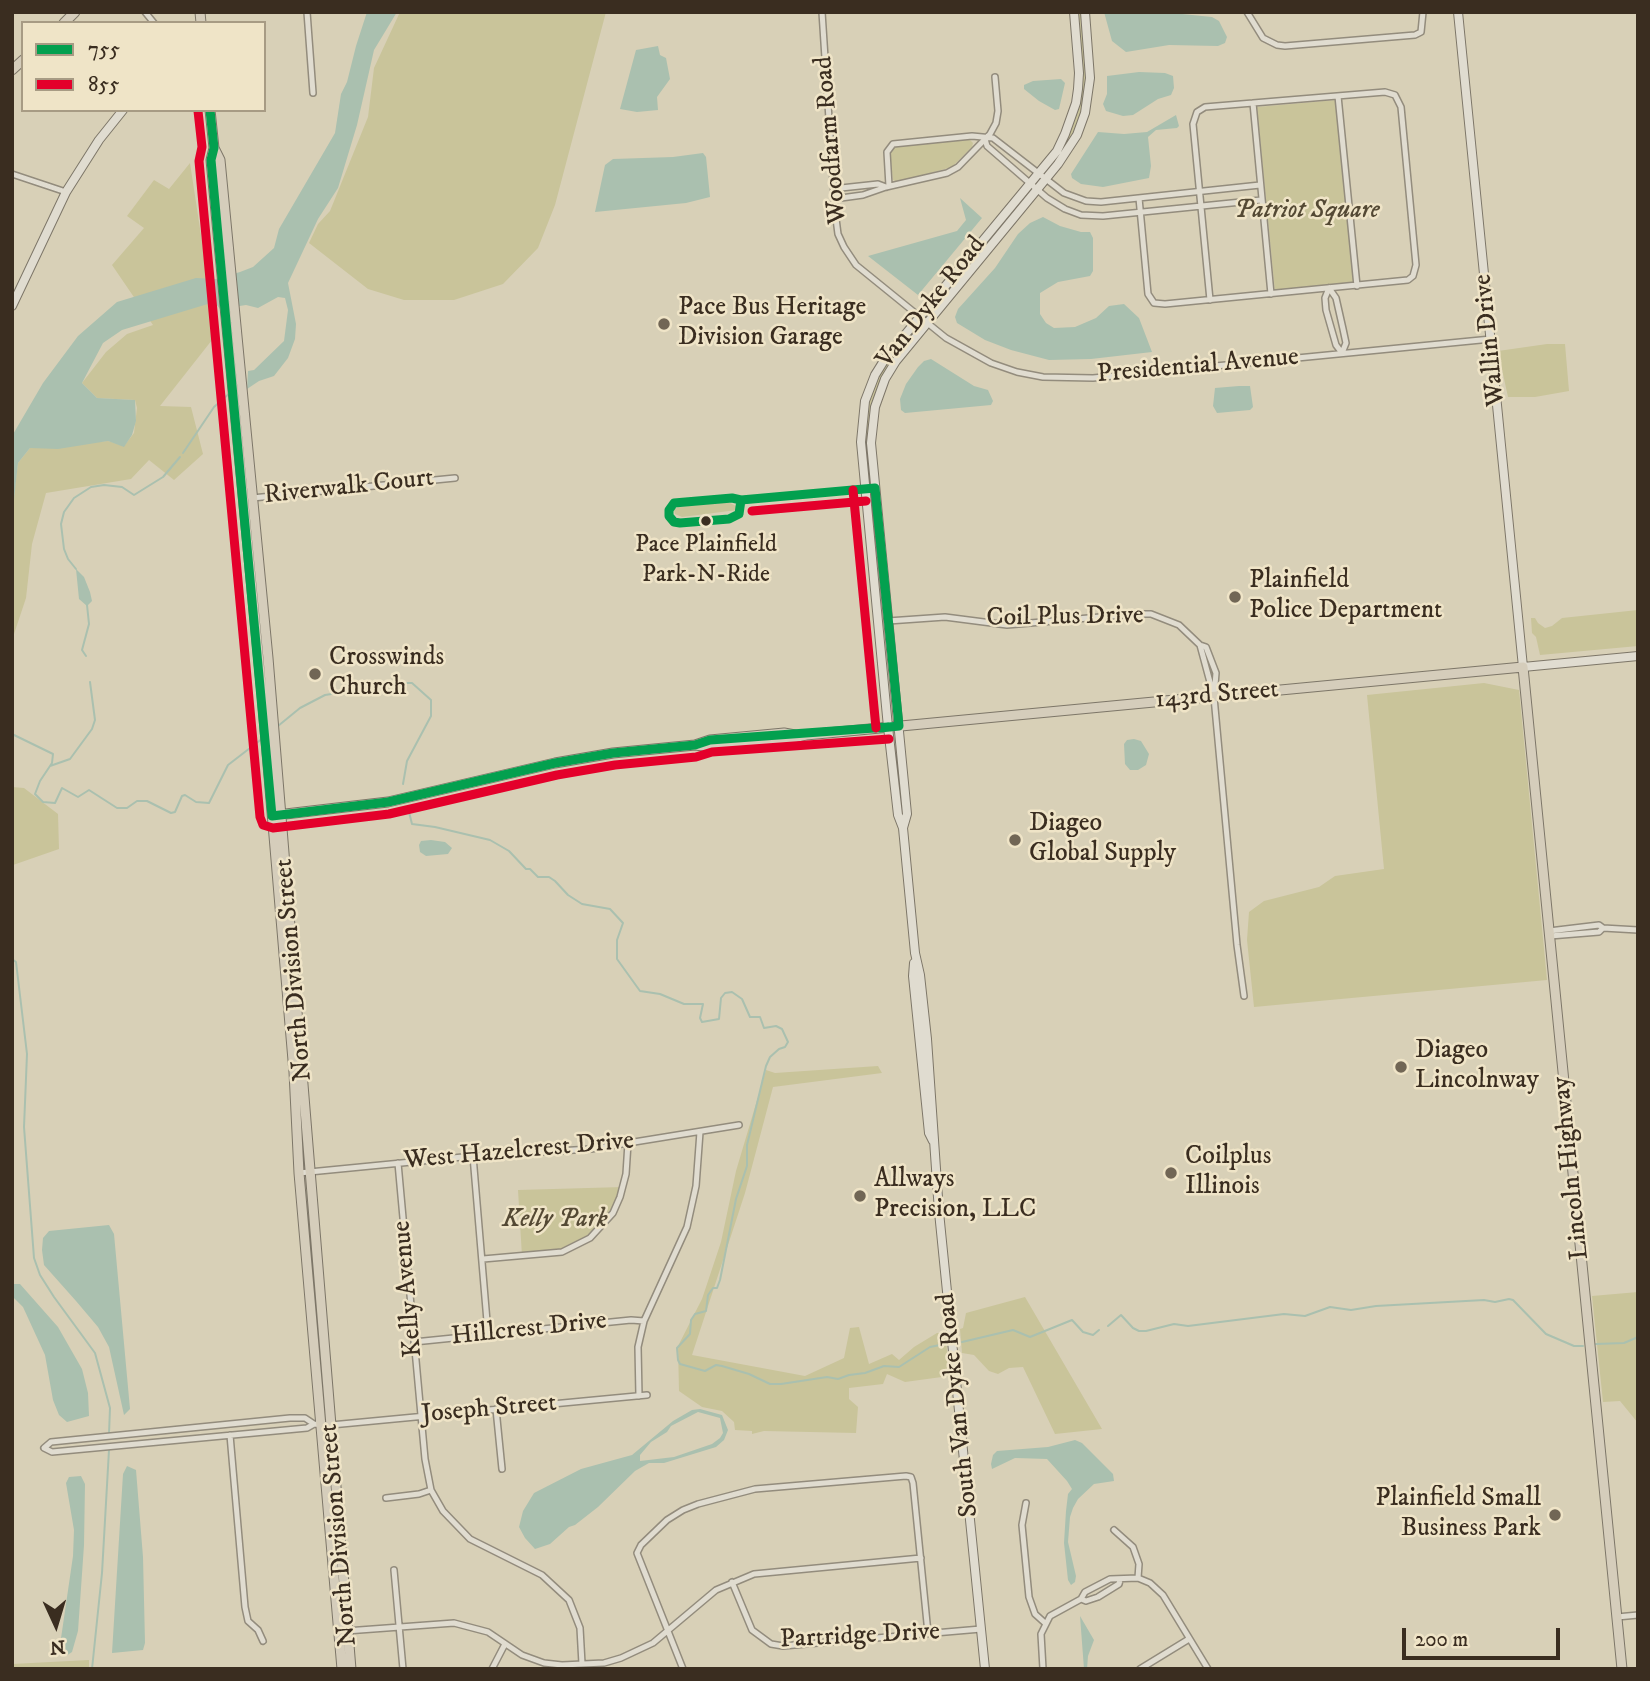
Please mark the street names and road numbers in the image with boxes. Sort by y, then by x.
street label: Woodfarm Road [809,55,855,225]
street label: Van Dyke Road [871,231,993,375]
street label: Wallin Drive [1469,272,1513,408]
street label: Presidential Avenue [1096,343,1300,391]
street label: Riverwalk Court [263,464,435,512]
street label: Coil Plus Drive [986,601,1144,635]
street label: 143rd Street [1154,675,1280,717]
street label: North Division Street [270,857,320,1083]
street label: Lincoln Highway [1547,1075,1597,1261]
street label: West Hazelcrest Drive [403,1126,635,1178]
street label: Kelly Avenue [387,1219,431,1359]
street label: South Van Dyke Road [932,1291,986,1519]
street label: Hillcrest Drive [450,1306,608,1354]
street label: Joseph Street [420,1389,558,1431]
street label: North Division Street [315,1422,365,1648]
street label: Partridge Drive [779,1617,941,1657]

